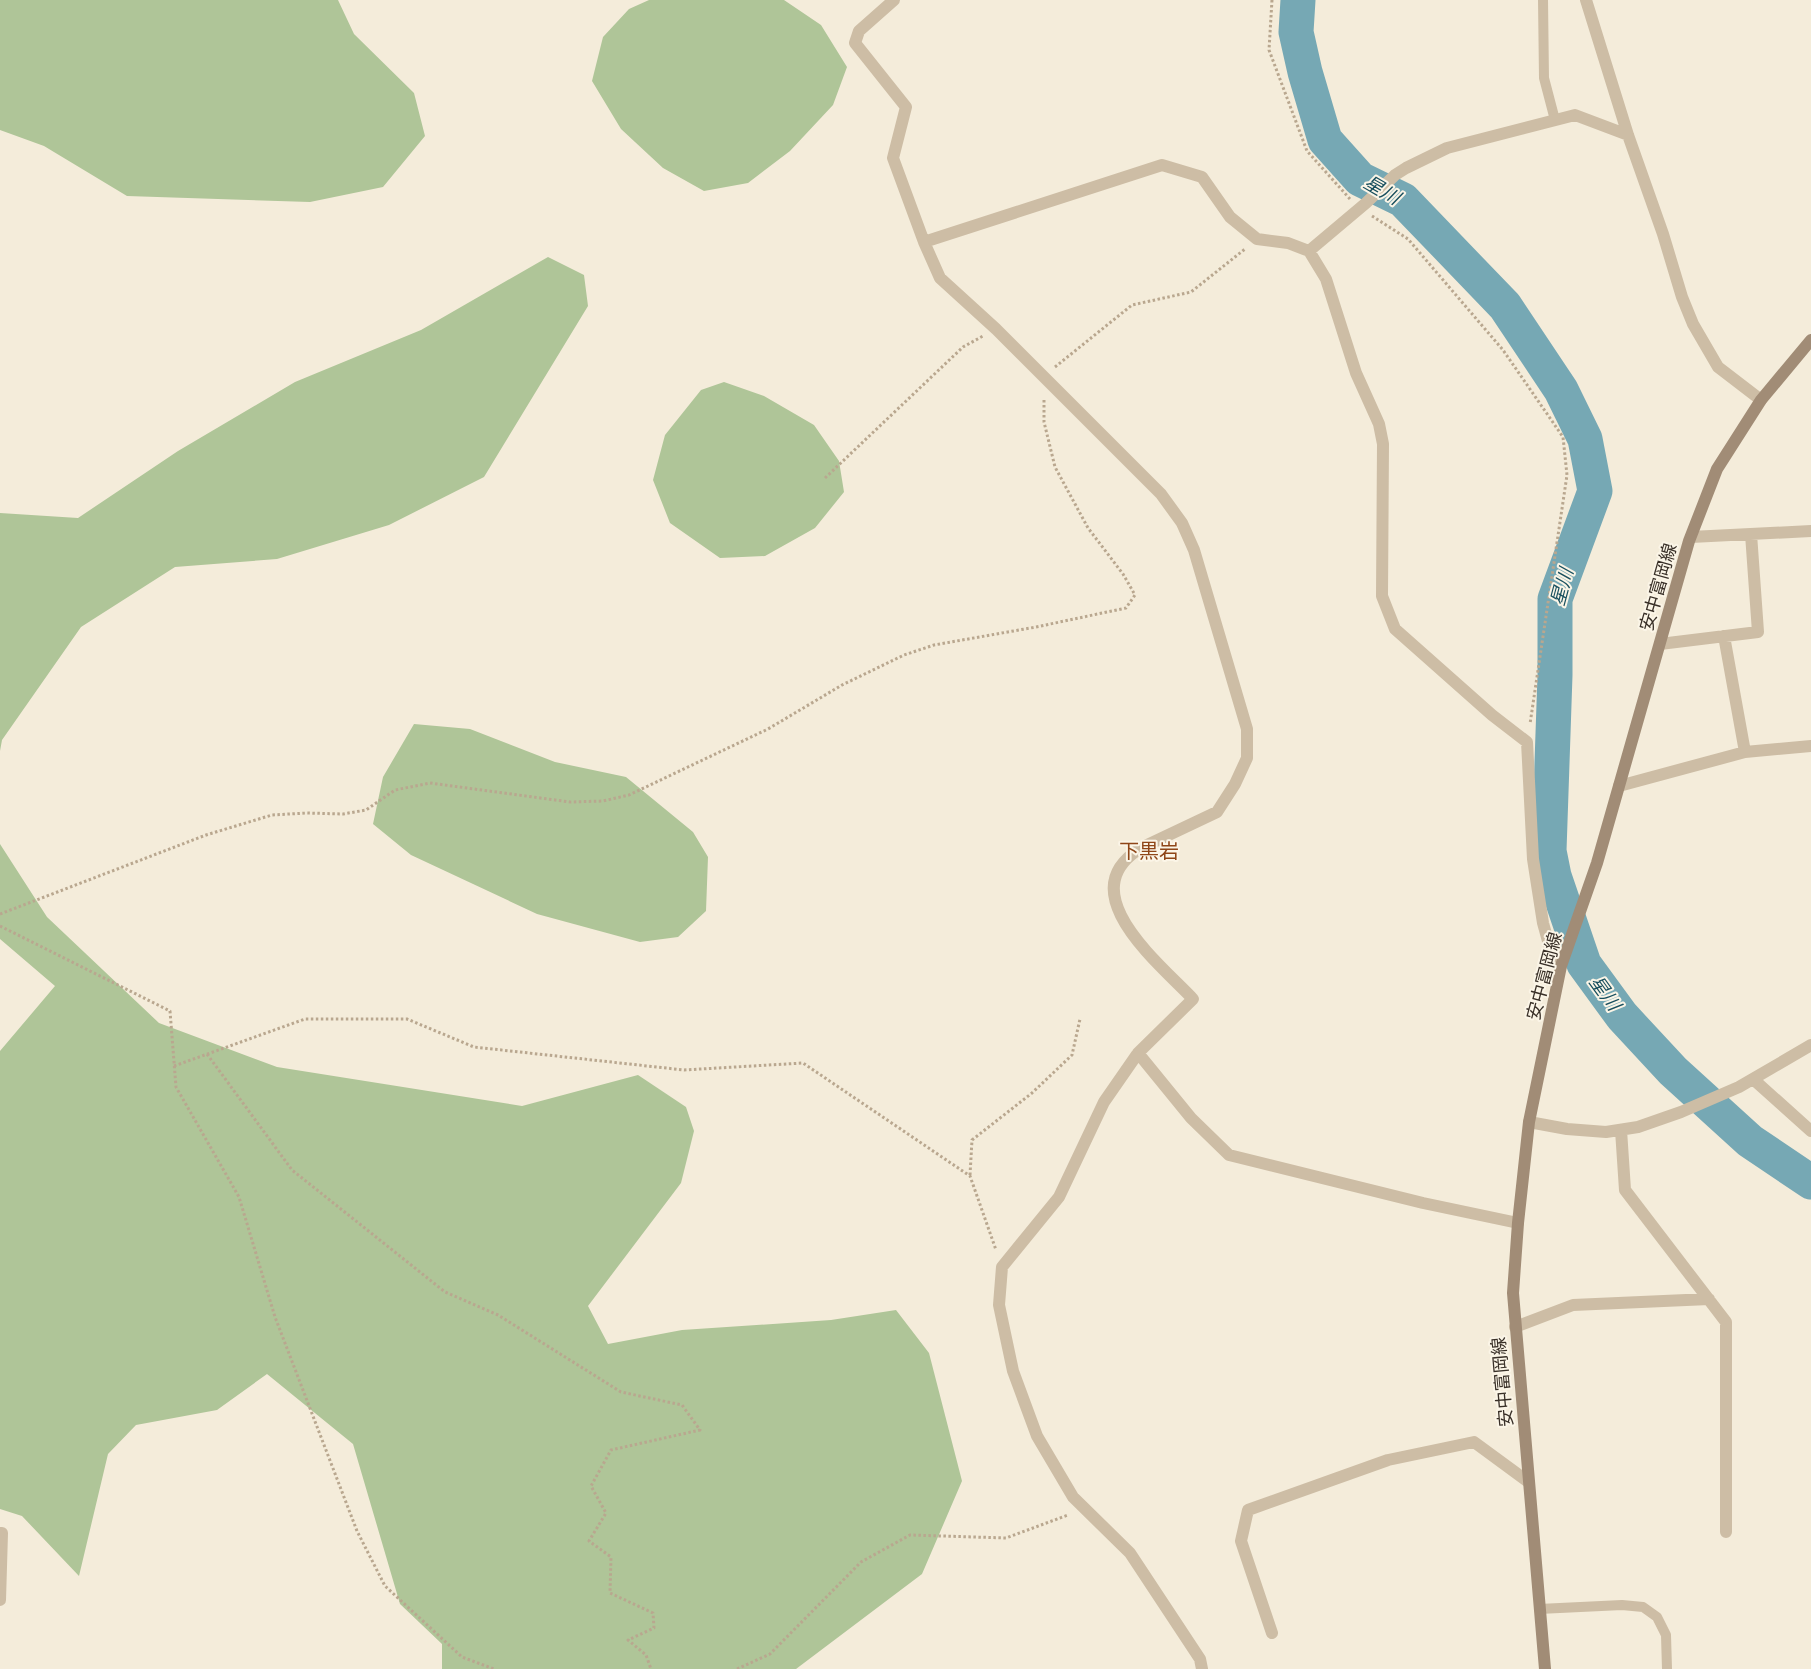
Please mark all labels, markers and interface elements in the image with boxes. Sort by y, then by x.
water label: 星川 [1360,171,1406,210]
street label: 安中富岡線 [1636,541,1680,633]
water label: 星川 [1546,564,1579,608]
district label: 下黒岩 [1119,839,1179,863]
street label: 安中富岡線 [1522,930,1566,1022]
water label: 星川 [1585,971,1627,1017]
street label: 安中富岡線 [1488,1336,1516,1428]

